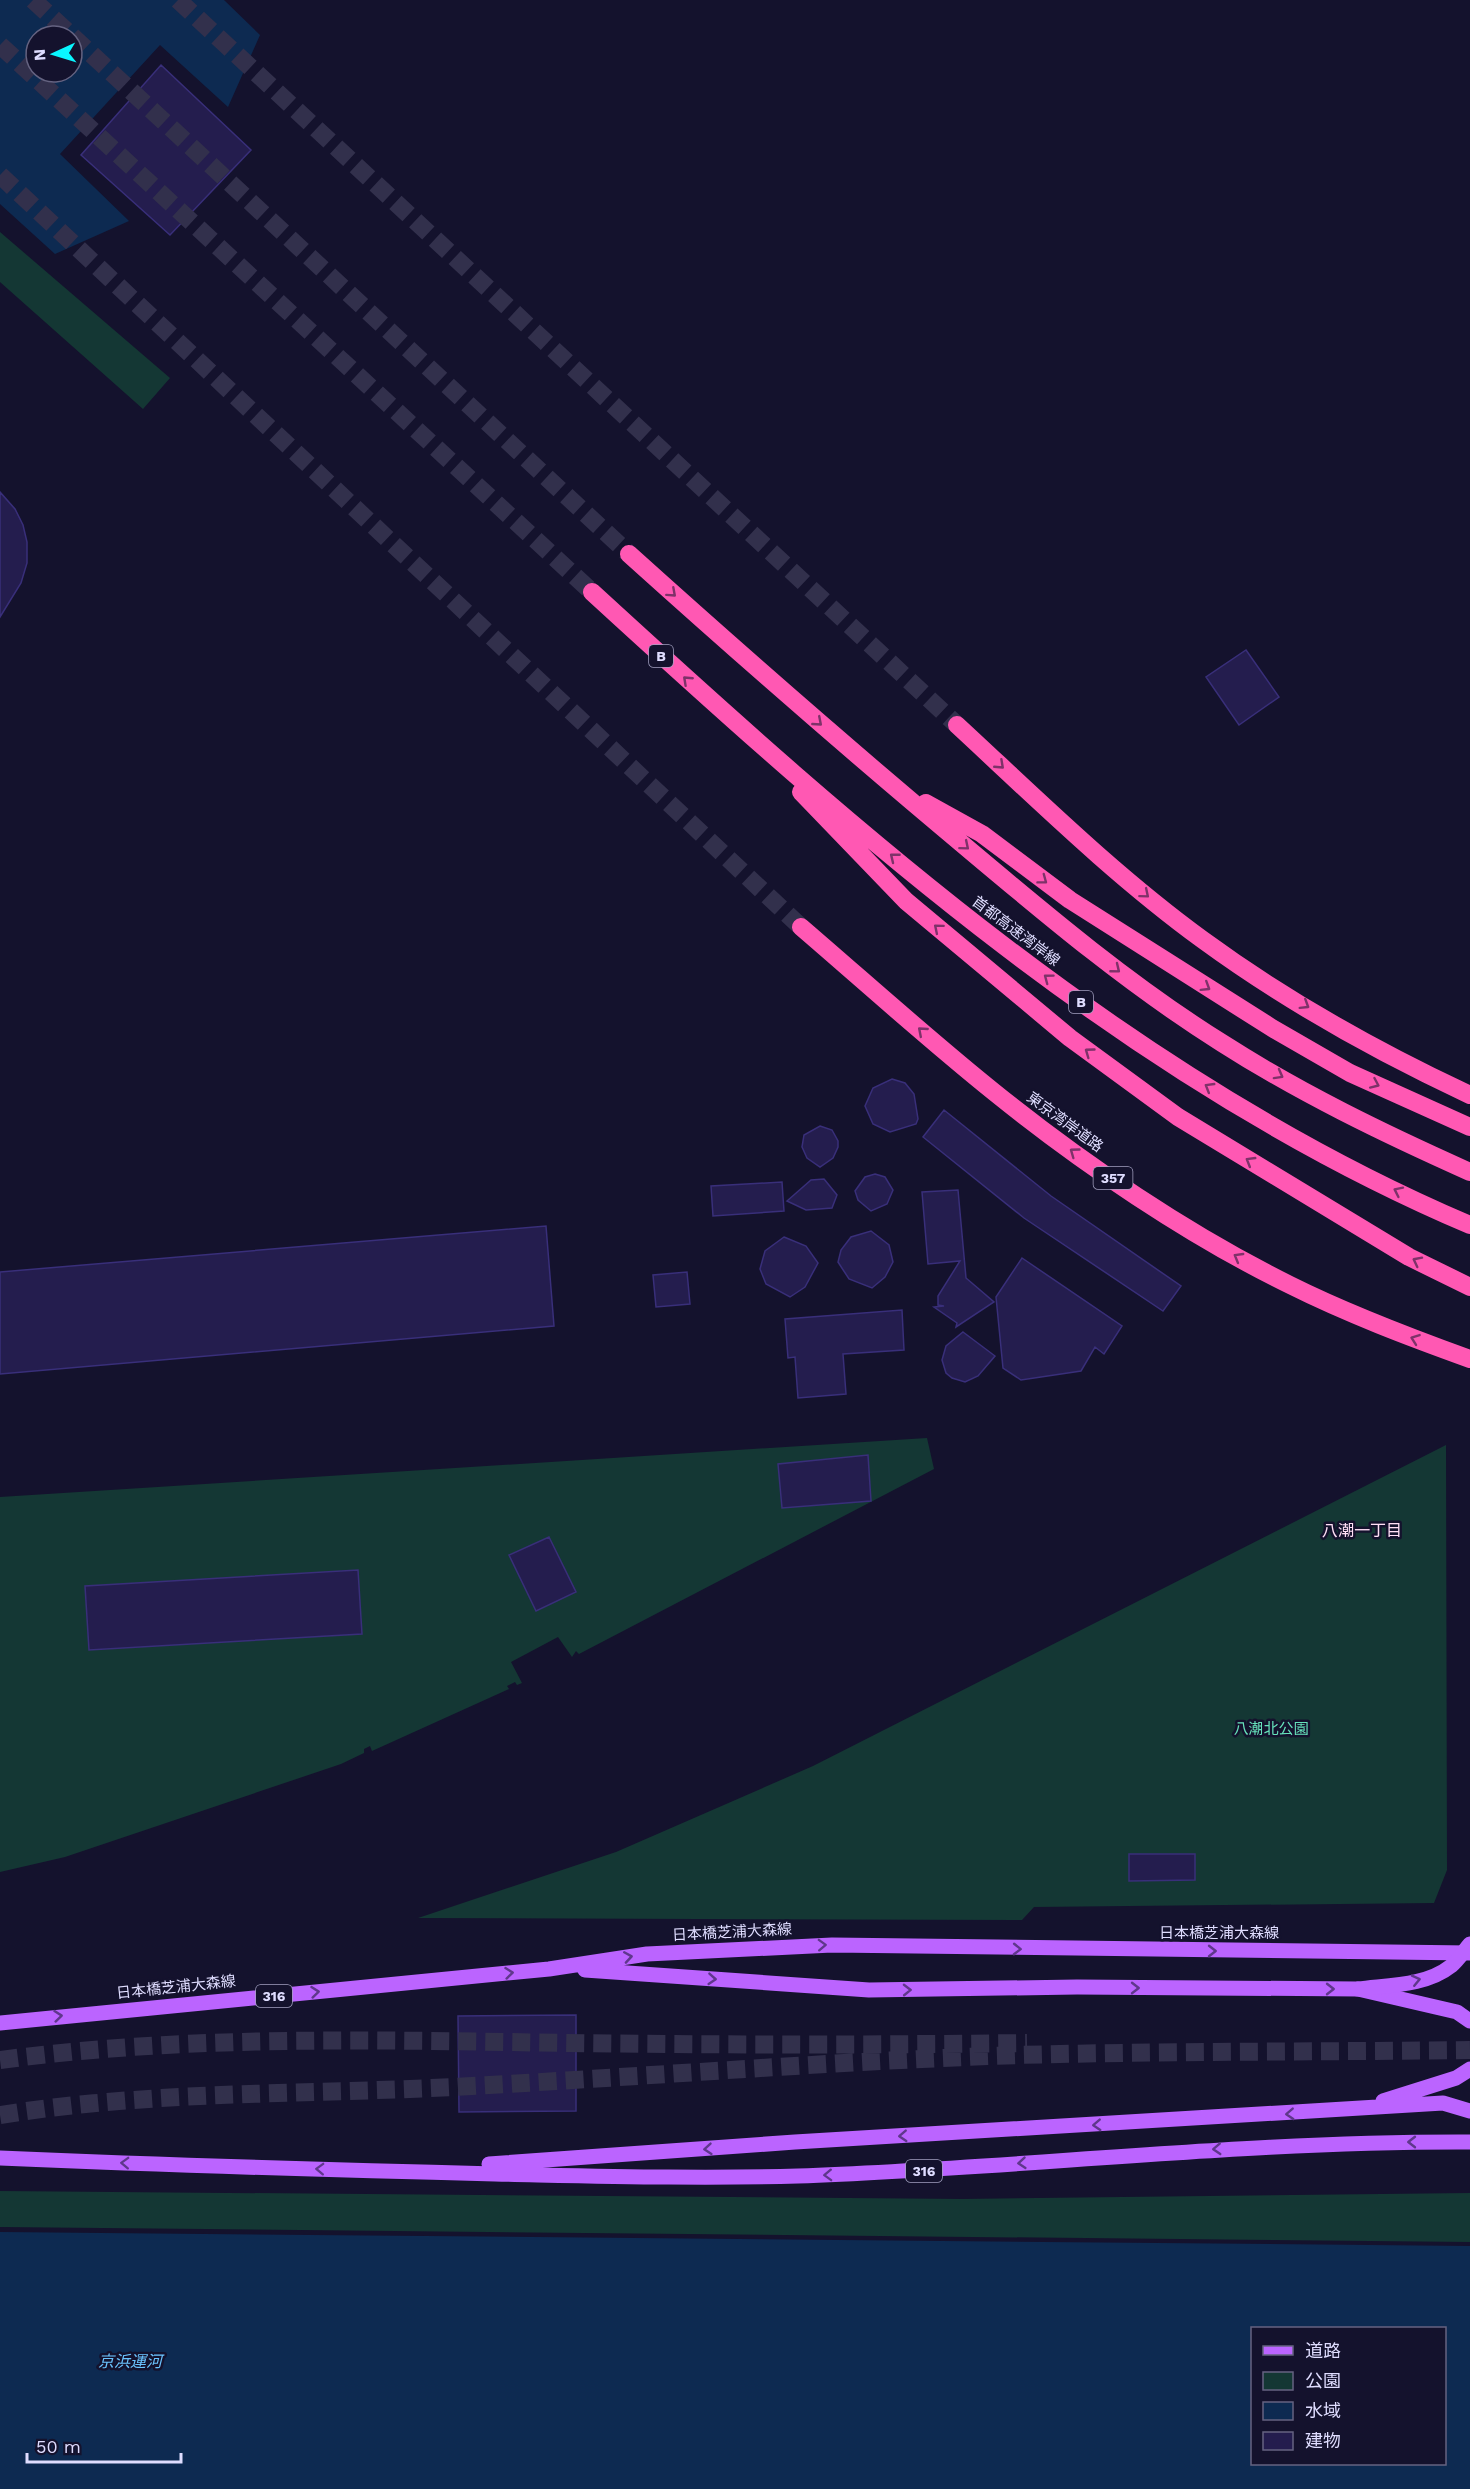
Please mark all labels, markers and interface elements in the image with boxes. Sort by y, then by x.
north arrow [24,24,84,84]
text: N [30,48,49,62]
one-way arrow [665,586,676,597]
road number: B [649,645,673,667]
one-way arrow [684,676,694,687]
one-way arrow [811,715,822,726]
one-way arrow [993,758,1003,769]
one-way arrow [958,839,969,850]
one-way arrow [890,853,901,864]
one-way arrow [1037,872,1048,883]
one-way arrow [1138,887,1149,898]
street label: 首都高速湾岸線 [969,892,1063,970]
one-way arrow [934,924,945,935]
one-way arrow [1109,962,1120,973]
one-way arrow [1043,974,1054,985]
one-way arrow [1200,980,1210,992]
road number: B [1069,991,1093,1013]
one-way arrow [1299,998,1309,1010]
one-way arrow [918,1027,929,1038]
one-way arrow [1085,1048,1096,1059]
one-way arrow [1273,1068,1283,1080]
one-way arrow [1369,1077,1380,1089]
one-way arrow [1205,1082,1215,1094]
street label: 東京湾岸道路 [1023,1088,1107,1156]
one-way arrow [1070,1148,1081,1159]
one-way arrow [1246,1156,1256,1168]
road number: 357 [1094,1167,1132,1189]
one-way arrow [1394,1187,1404,1198]
one-way arrow [1234,1253,1244,1264]
one-way arrow [1413,1257,1424,1269]
one-way arrow [1410,1334,1421,1347]
district label: 八潮一丁目 [1322,1521,1402,1540]
park label: 八潮北公園 [1233,1720,1309,1738]
street label: 日本橋芝浦大森線 [672,1920,792,1944]
street label: 日本橋芝浦大森線 [1159,1924,1279,1942]
one-way arrow [818,1939,827,1952]
one-way arrow [1013,1943,1022,1955]
one-way arrow [1208,1945,1217,1957]
one-way arrow [622,1951,632,1964]
one-way arrow [504,1967,514,1980]
street label: 日本橋芝浦大森線 [115,1972,237,2002]
one-way arrow [708,1972,717,1985]
one-way arrow [1411,1975,1421,1988]
one-way arrow [1131,1981,1140,1994]
one-way arrow [1326,1983,1335,1995]
one-way arrow [902,1984,911,1996]
road number: 316 [256,1985,292,2007]
one-way arrow [310,1986,319,1999]
one-way arrow [54,2010,63,2023]
one-way arrow [1286,2107,1295,2120]
one-way arrow [1093,2119,1102,2132]
one-way arrow [898,2129,907,2142]
one-way arrow [1407,2136,1416,2148]
one-way arrow [704,2142,713,2155]
one-way arrow [1212,2142,1221,2155]
one-way arrow [120,2157,129,2169]
one-way arrow [1018,2157,1027,2170]
road number: 316 [906,2160,942,2182]
one-way arrow [315,2163,324,2176]
one-way arrow [823,2168,832,2181]
legend [1251,2327,1446,2465]
text: 道路 [1305,2340,1341,2361]
water label: 京浜運河 [98,2352,165,2371]
text: 公園 [1305,2370,1341,2391]
text: 水域 [1305,2400,1341,2421]
scale bar [27,2426,182,2464]
text: 建物 [1305,2430,1341,2451]
text: 50 m [36,2436,81,2457]

